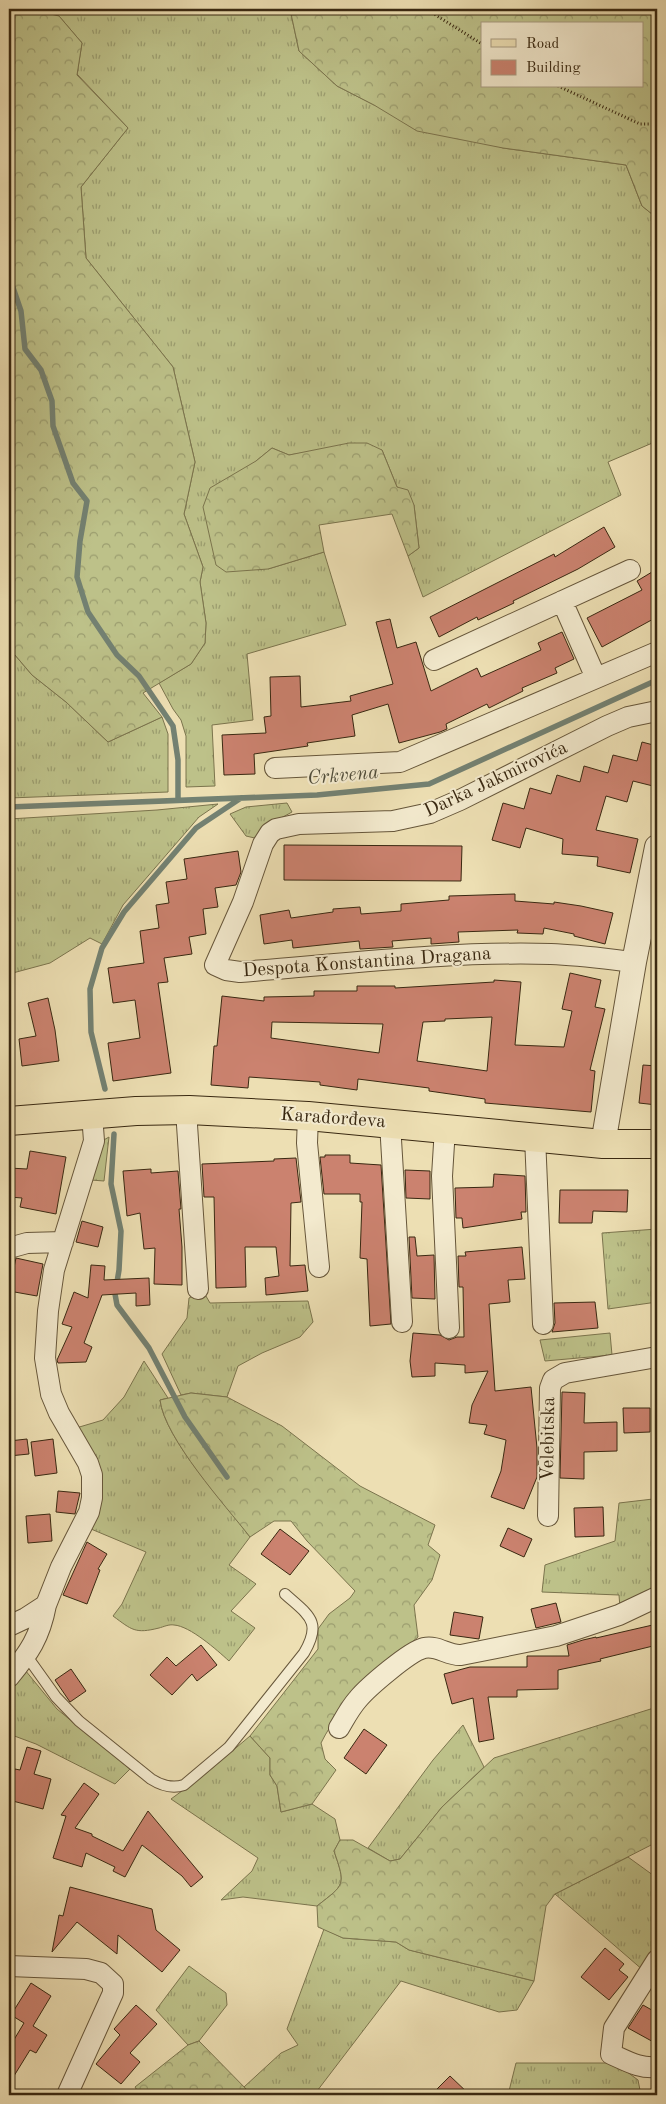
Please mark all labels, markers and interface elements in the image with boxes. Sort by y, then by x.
legend [481,22,644,88]
text: Road [526,37,560,52]
text: Building [526,61,581,76]
street label: Darka Jakmirovića [421,738,571,821]
water label: Crkvena [306,763,380,789]
street label: Despota Konstantina Dragana [242,945,492,981]
street label: Karađorđeva [280,1106,387,1132]
street label: Velebitska [539,1396,559,1481]

